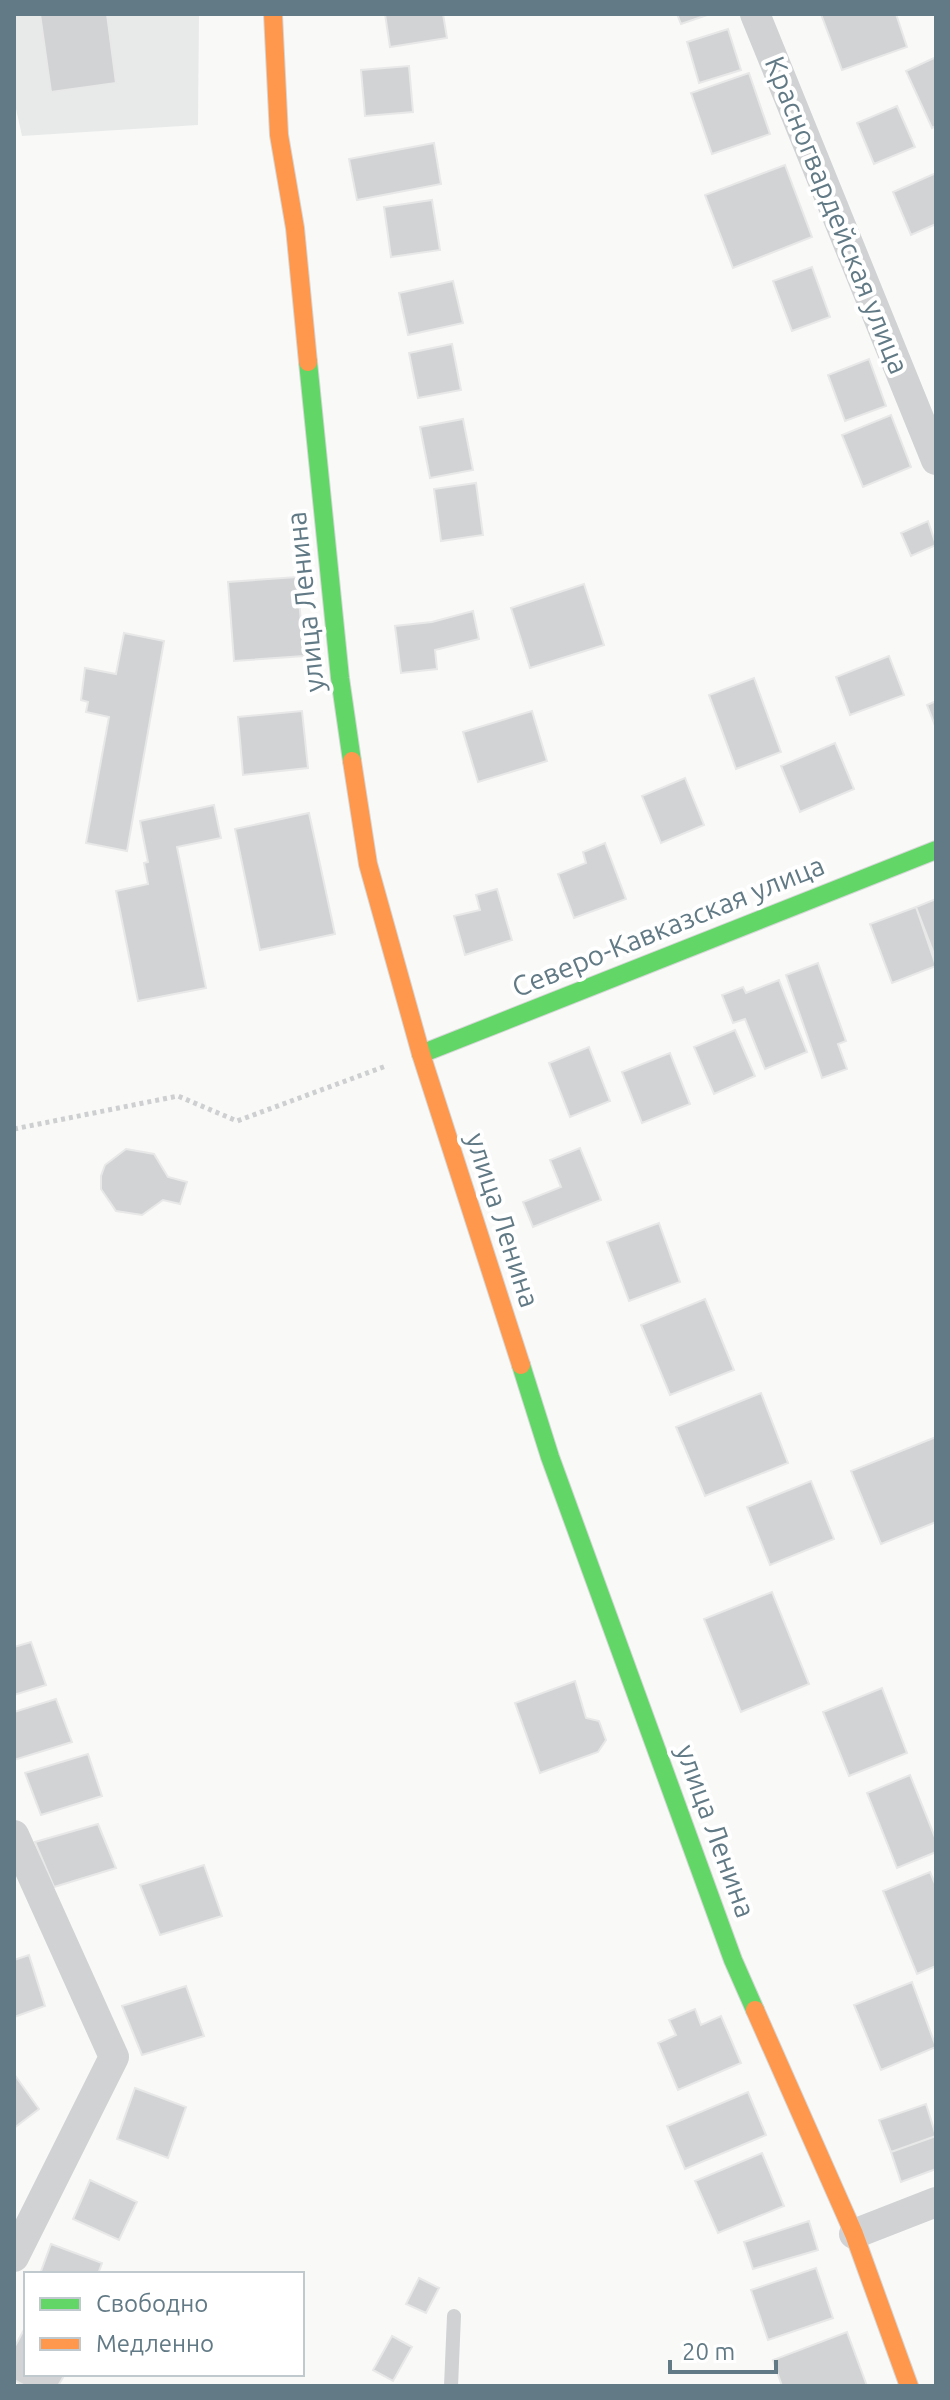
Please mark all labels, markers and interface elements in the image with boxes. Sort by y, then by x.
street label: Красногвардейская улица [760,52,915,378]
street label: улица Ленина [280,510,329,694]
street label: Северо-Кавказская улица [507,849,828,1002]
street label: улица Ленина [461,1129,546,1311]
street label: улица Ленина [671,1740,762,1921]
legend [24,2272,304,2376]
text: Свободно [96,2290,208,2317]
scale bar [670,2324,776,2374]
text: Медленно [96,2330,214,2357]
text: 20 m [682,2338,735,2365]

